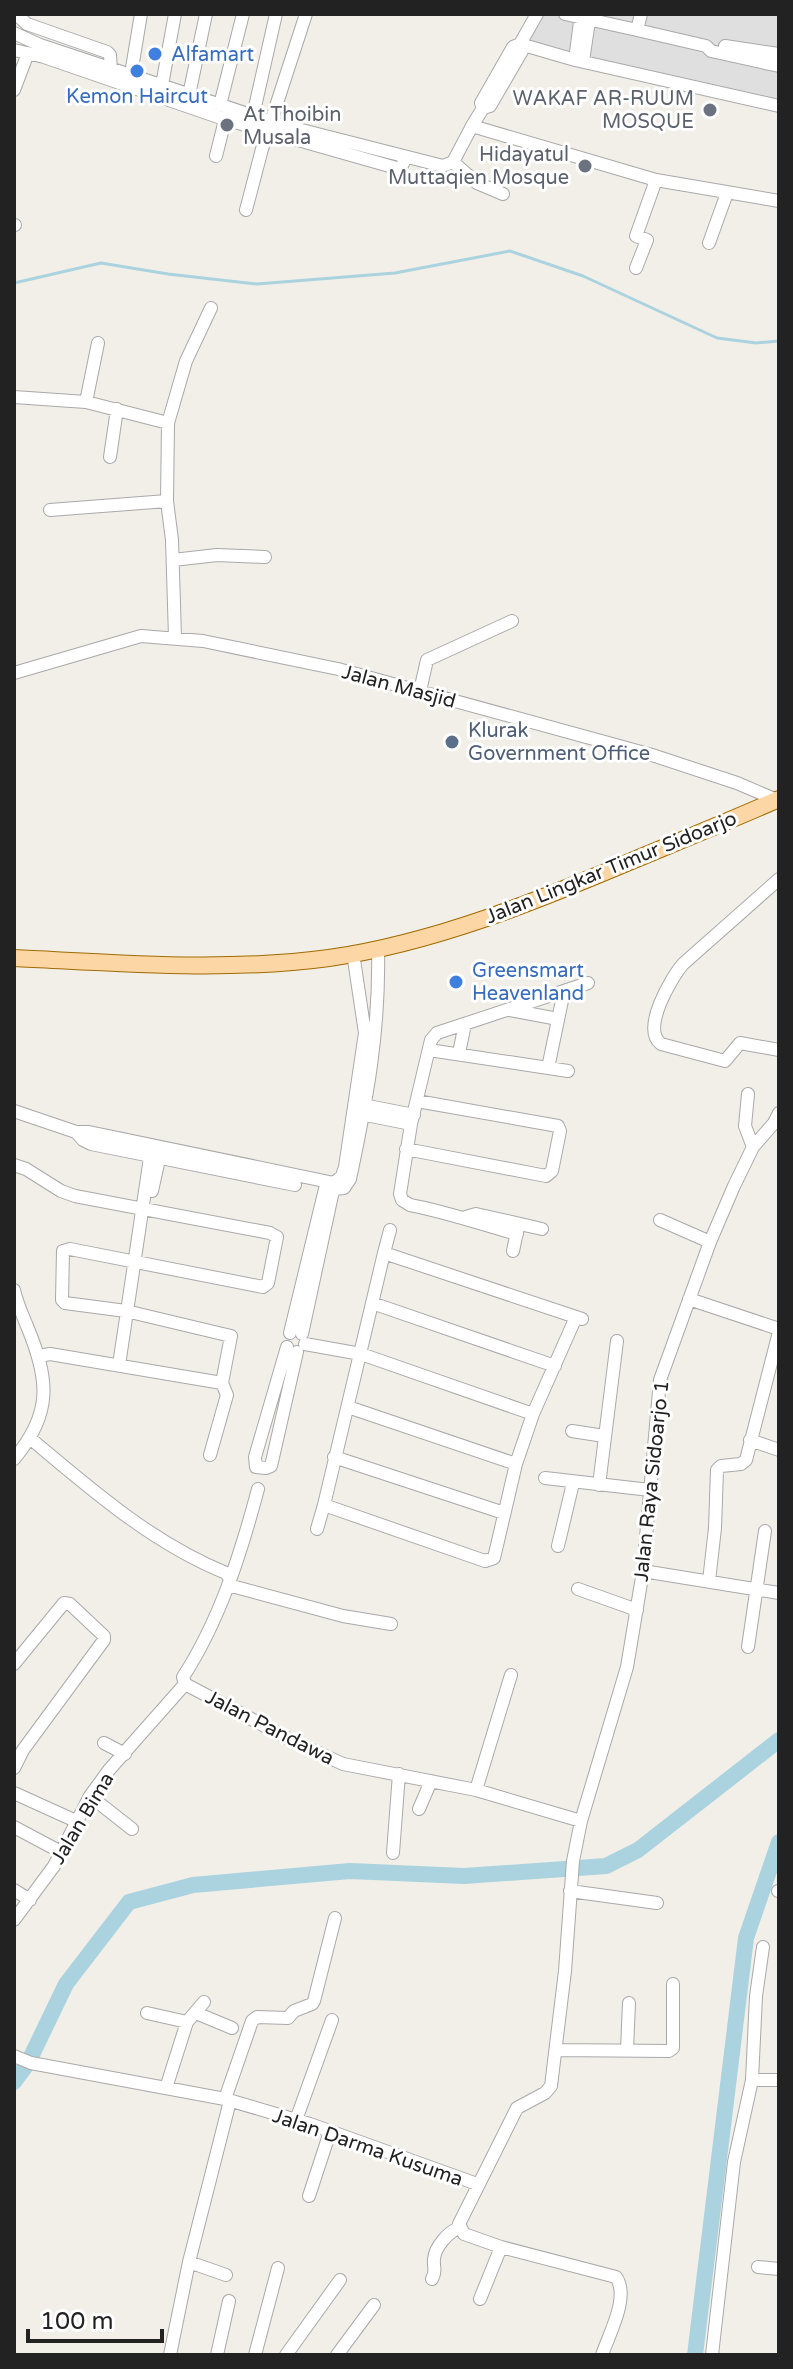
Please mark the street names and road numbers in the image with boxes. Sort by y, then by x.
street label: Jalan Masjid [339,660,458,714]
street label: Jalan Lingkar Timur Sidoarjo [482,806,740,929]
street label: Jalan Raya Sidoarjo 1 [629,1379,675,1583]
street label: Jalan Pandawa [201,1685,338,1771]
street label: Jalan Bima [46,1768,120,1869]
street label: Jalan Darma Kusuma [269,2104,466,2192]

